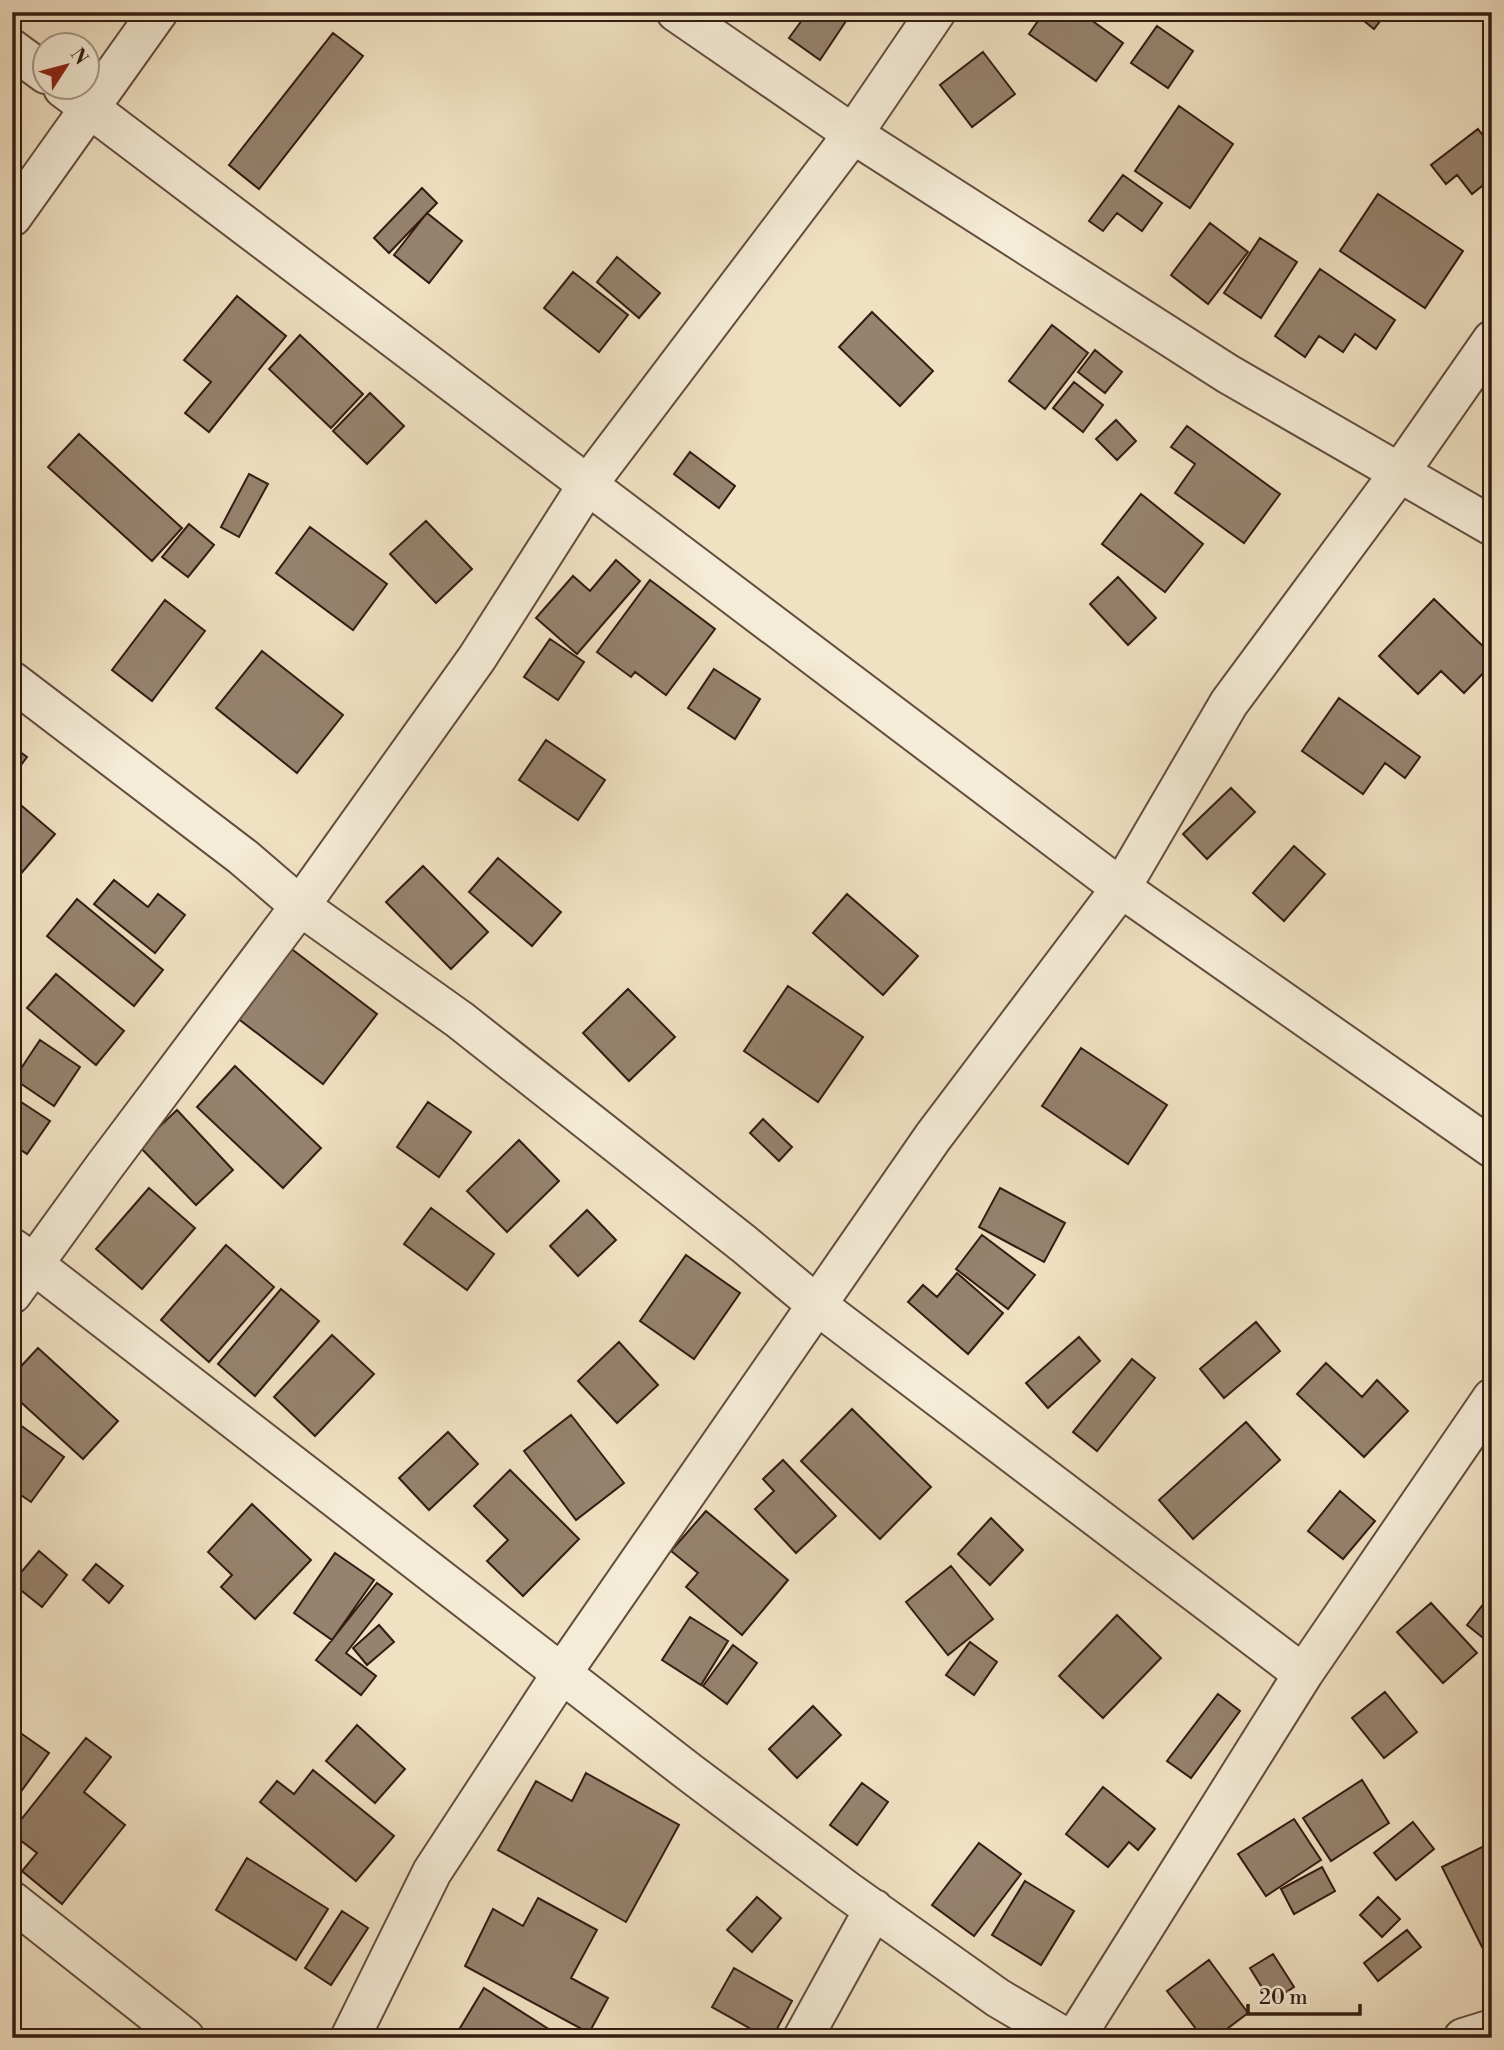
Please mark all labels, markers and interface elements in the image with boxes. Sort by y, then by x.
north arrow [32,32,102,102]
text: N [65,43,93,70]
scale bar [1248,1973,1360,2017]
text: 20 m [1259,1985,1308,2011]

